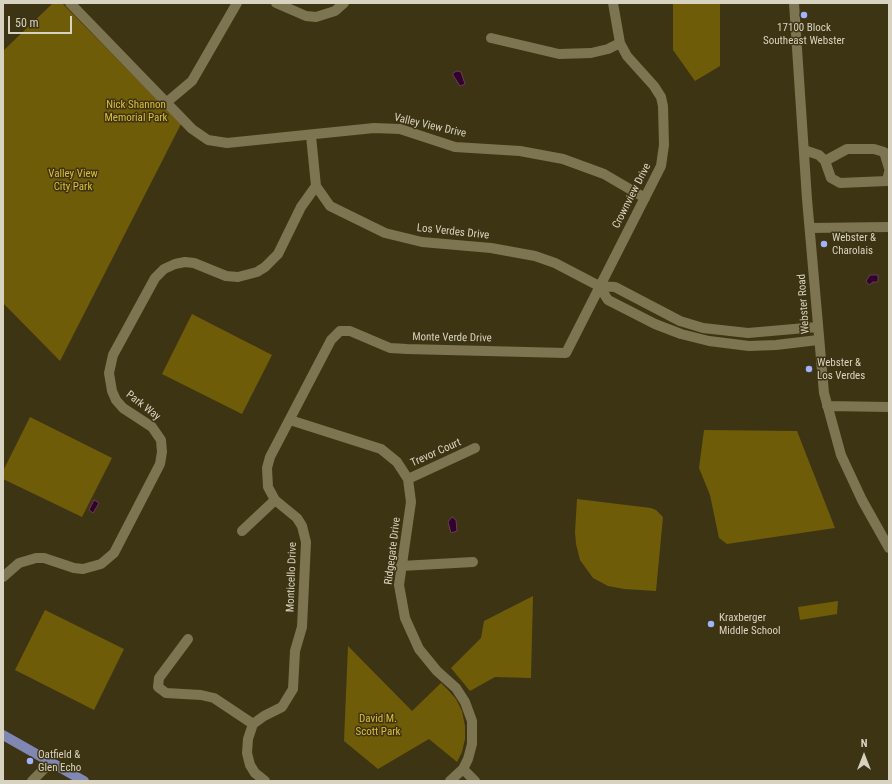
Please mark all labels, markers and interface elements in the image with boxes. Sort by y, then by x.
scale bar [10,8,74,34]
marker: 17100 Block Southeast Webster [799,10,809,20]
text: 50 m [15,16,39,30]
place label: 17100 Block Southeast Webster [763,21,845,47]
park label: Nick Shannon Memorial Park [104,98,168,124]
street label: Valley View Drive [393,111,467,141]
street label: Crownview Drive [610,161,654,231]
park label: Valley View City Park [48,167,98,193]
street label: Los Verdes Drive [416,222,490,242]
place label: Webster & Charolais [832,231,876,257]
marker: Webster & Charolais [819,239,829,249]
street label: Webster Road [795,274,813,334]
street label: Monte Verde Drive [412,331,492,345]
place label: Webster & Los Verdes [817,356,865,382]
marker: Webster & Los Verdes [804,364,814,374]
street label: Park Way [123,388,163,424]
street label: Trevor Court [409,436,463,470]
street label: Ridgegate Drive [382,516,404,586]
street label: Monticello Drive [284,542,300,612]
place label: Kraxberger Middle School [719,611,781,637]
marker: Kraxberger Middle School [706,619,716,629]
park label: David M. Scott Park [356,712,400,738]
north arrow [844,736,884,776]
text: N [861,737,867,750]
place label: Oatfield & Glen Echo [38,748,81,774]
marker: Oatfield & Glen Echo [25,756,35,766]

